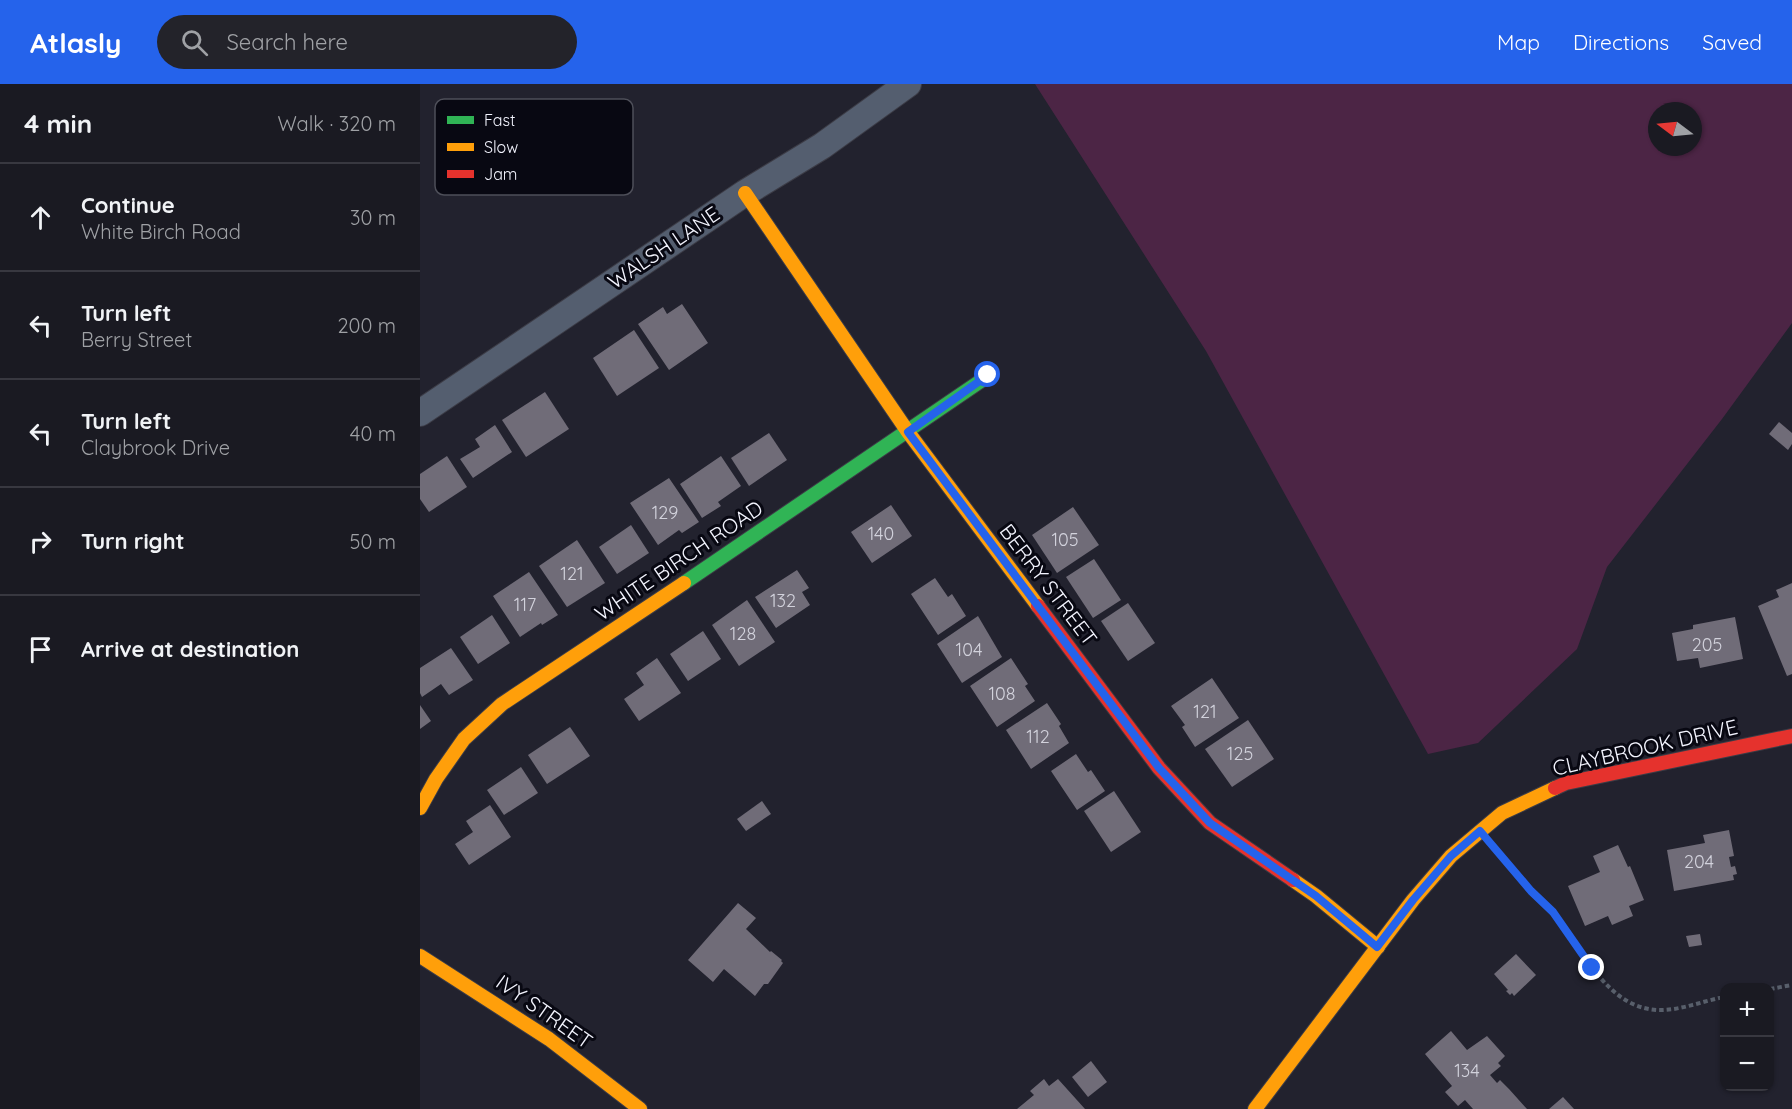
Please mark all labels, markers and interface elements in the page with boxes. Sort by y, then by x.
search box [157,15,577,69]
text: Atlasly [30,25,121,60]
icon: search [178,26,211,59]
text: Search here [226,28,348,56]
text: Map [1497,29,1540,55]
text: Directions [1573,29,1669,55]
text: Saved [1702,29,1762,55]
legend [435,99,633,195]
north arrow [1648,102,1702,156]
text: 4 min [24,107,92,140]
text: Fast [484,110,515,130]
text: Walk · 320 m [277,111,396,136]
text: Slow [484,137,518,157]
text: Jam [484,164,517,184]
text: Continue [81,191,175,219]
street label: WALSH LANE [603,200,724,294]
icon: ahead [24,201,57,234]
text: 30 m [350,205,396,230]
text: White Birch Road [81,219,241,244]
text: Turn left [81,299,171,327]
icon: left [24,309,57,342]
text: 200 m [337,313,396,338]
text: Berry Street [81,327,192,352]
route start [974,361,1000,387]
text: Turn left [81,407,171,435]
icon: left [24,417,57,450]
text: 40 m [350,421,396,446]
text: Claybrook Drive [81,435,230,460]
street label: WHITE BIRCH ROAD [590,494,767,626]
house number: 129 [652,501,678,524]
street label: BERRY STREET [995,518,1103,650]
house number: 140 [868,522,894,545]
icon: right [24,525,57,558]
text: Turn right [81,527,185,555]
house number: 105 [1051,528,1079,551]
text: 50 m [350,529,396,554]
house number: 121 [560,562,584,585]
house number: 132 [770,589,796,612]
house number: 117 [514,593,536,616]
house number: 128 [730,622,756,645]
icon: arrive [24,633,57,666]
house number: 205 [1692,633,1722,656]
text: Arrive at destination [81,635,299,663]
house number: 104 [956,638,982,661]
house number: 108 [988,682,1016,705]
house number: 121 [1193,700,1217,723]
street label: CLAYBROOK DRIVE [1550,713,1740,781]
house number: 112 [1026,725,1050,748]
house number: 125 [1227,742,1253,765]
house number: 204 [1684,850,1714,873]
route end [1578,954,1604,980]
street label: IVY STREET [491,968,598,1054]
map controls [1720,983,1774,1091]
button: + [1720,983,1774,1037]
button: − [1720,1037,1774,1091]
house number: 134 [1454,1059,1480,1082]

